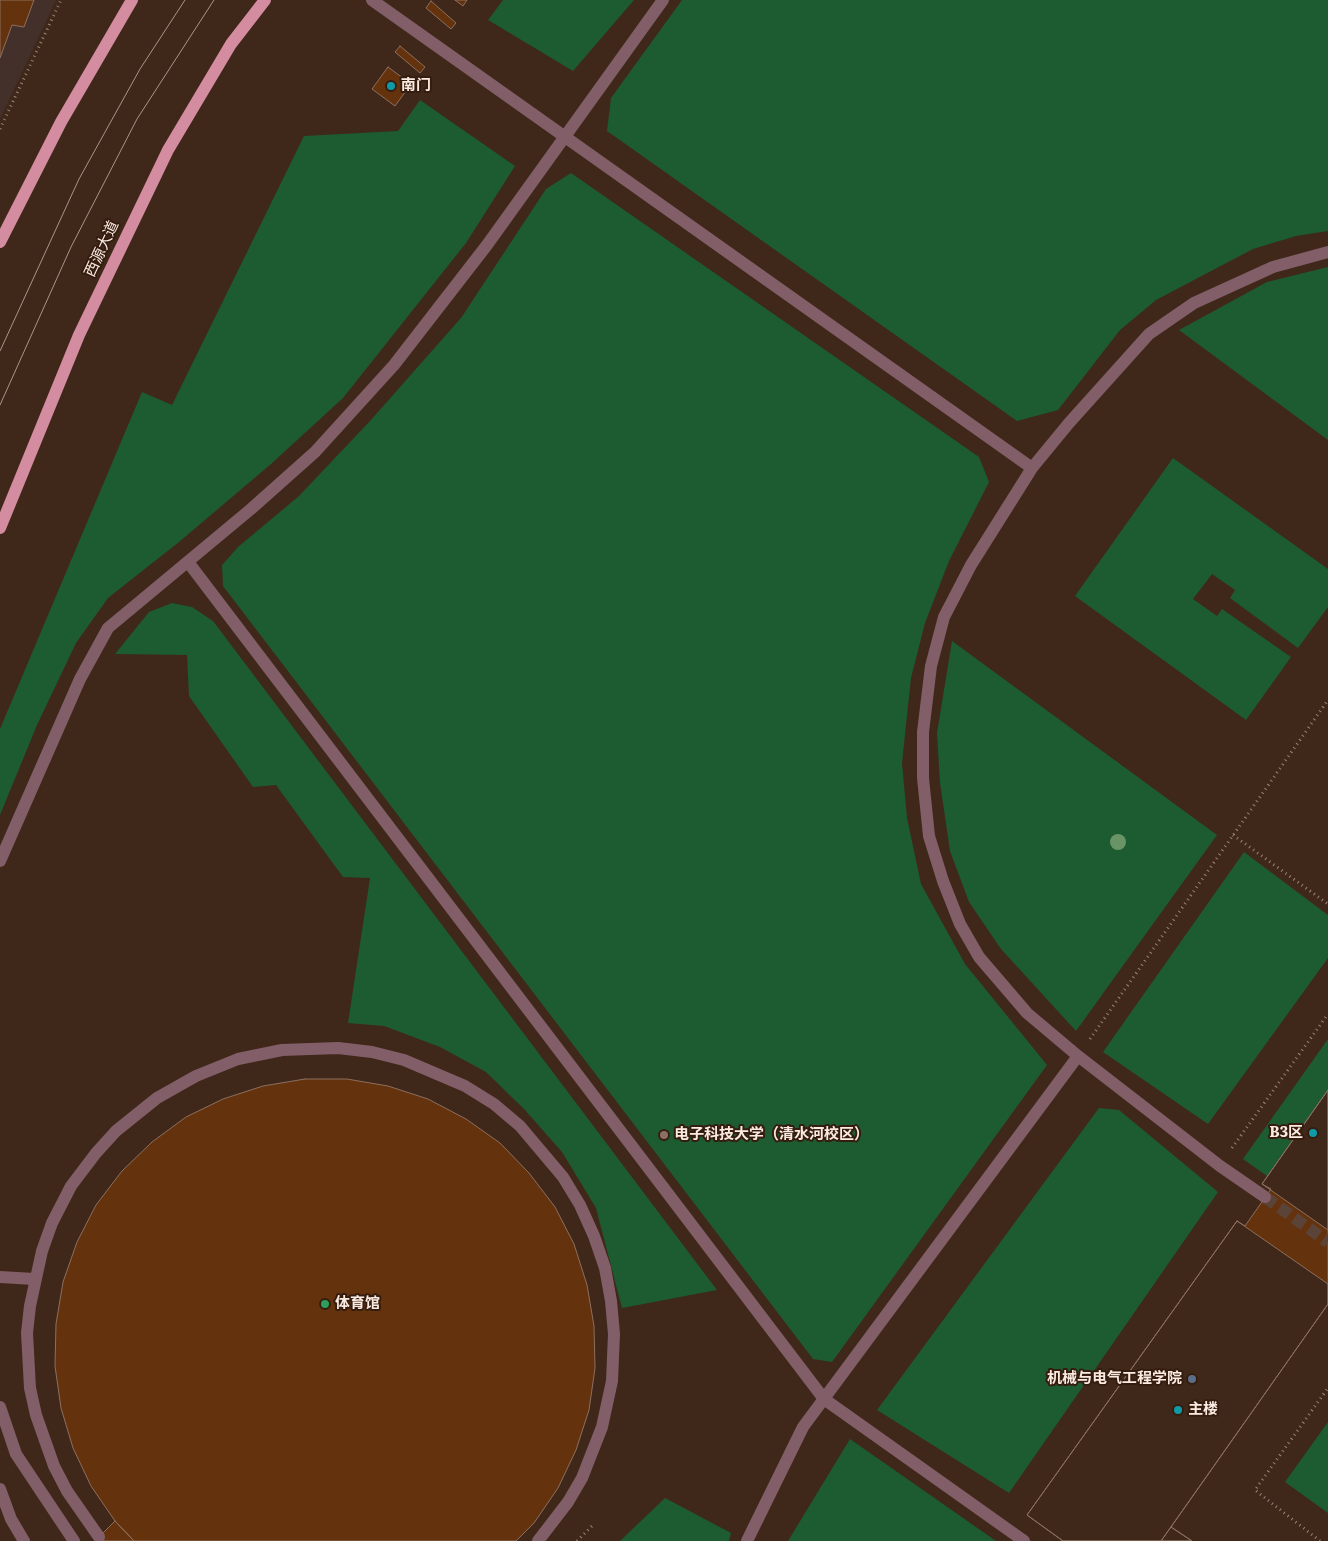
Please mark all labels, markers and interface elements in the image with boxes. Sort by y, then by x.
place label: 南门 [401,77,431,95]
marker: 南门 [385,80,397,92]
street label: 西源大道 [81,218,123,280]
place label: B3区 [1269,1124,1303,1142]
place label: 电子科技大学（清水河校区） [674,1126,869,1144]
marker: B3区 [1307,1127,1319,1139]
marker: 电子科技大学（清水河校区） [658,1129,670,1141]
place label: 体育馆 [335,1295,380,1313]
marker: 体育馆 [319,1298,331,1310]
place label: 机械与电气工程学院 [1047,1370,1182,1388]
marker: 机械与电气工程学院 [1186,1373,1198,1385]
place label: 主楼 [1188,1401,1218,1419]
marker: 主楼 [1172,1404,1184,1416]

